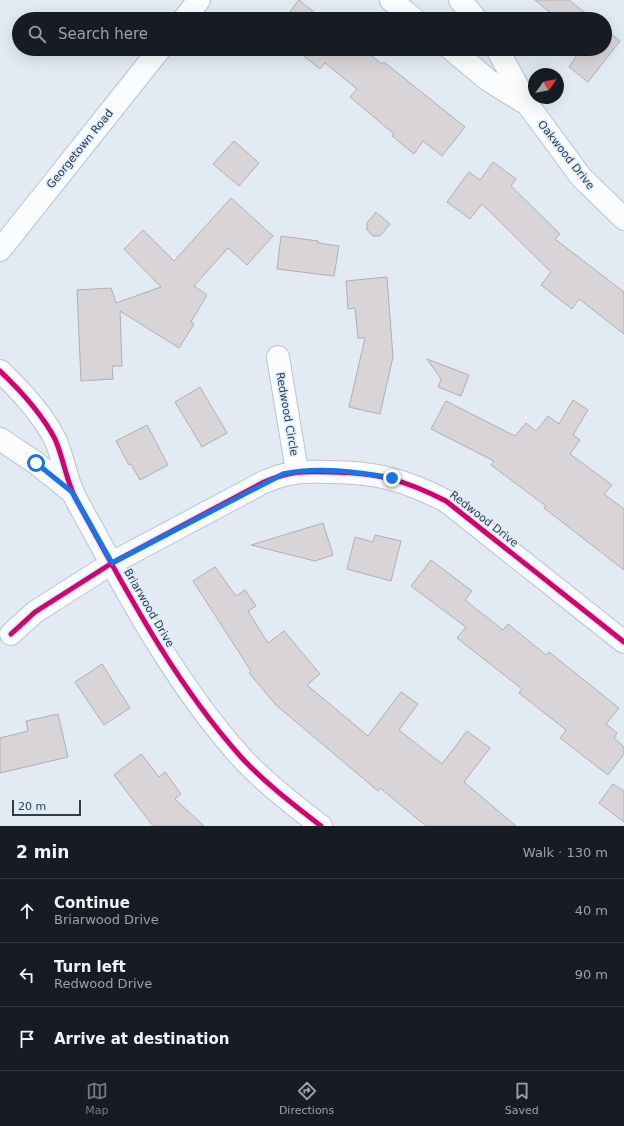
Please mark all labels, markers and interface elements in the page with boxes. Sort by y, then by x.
search box [12,12,612,56]
icon: search [26,23,48,45]
text: Search here [58,25,148,43]
north arrow [528,68,564,104]
street label: Georgetown Road [44,107,116,191]
street label: Oakwood Drive [535,118,597,192]
street label: Redwood Circle [273,371,301,457]
route start [27,454,45,472]
route end [383,469,401,487]
street label: Redwood Drive [447,488,521,550]
street label: Briarwood Drive [121,566,177,650]
scale bar [12,798,81,817]
text: 20 m [18,800,46,813]
text: 2 min [16,842,69,862]
text: Walk · 130 m [523,845,608,860]
text: Continue [54,894,130,912]
icon: ahead [16,900,38,922]
text: 40 m [575,903,608,918]
text: Briarwood Drive [54,912,159,927]
text: Turn left [54,958,126,976]
icon: left [16,964,38,986]
text: 90 m [575,967,608,982]
text: Redwood Drive [54,976,152,991]
icon: arrive [16,1028,38,1050]
text: Arrive at destination [54,1030,229,1048]
tab: Map [85,1080,108,1117]
tab: Directions [279,1080,334,1117]
tab: Saved [505,1080,539,1117]

